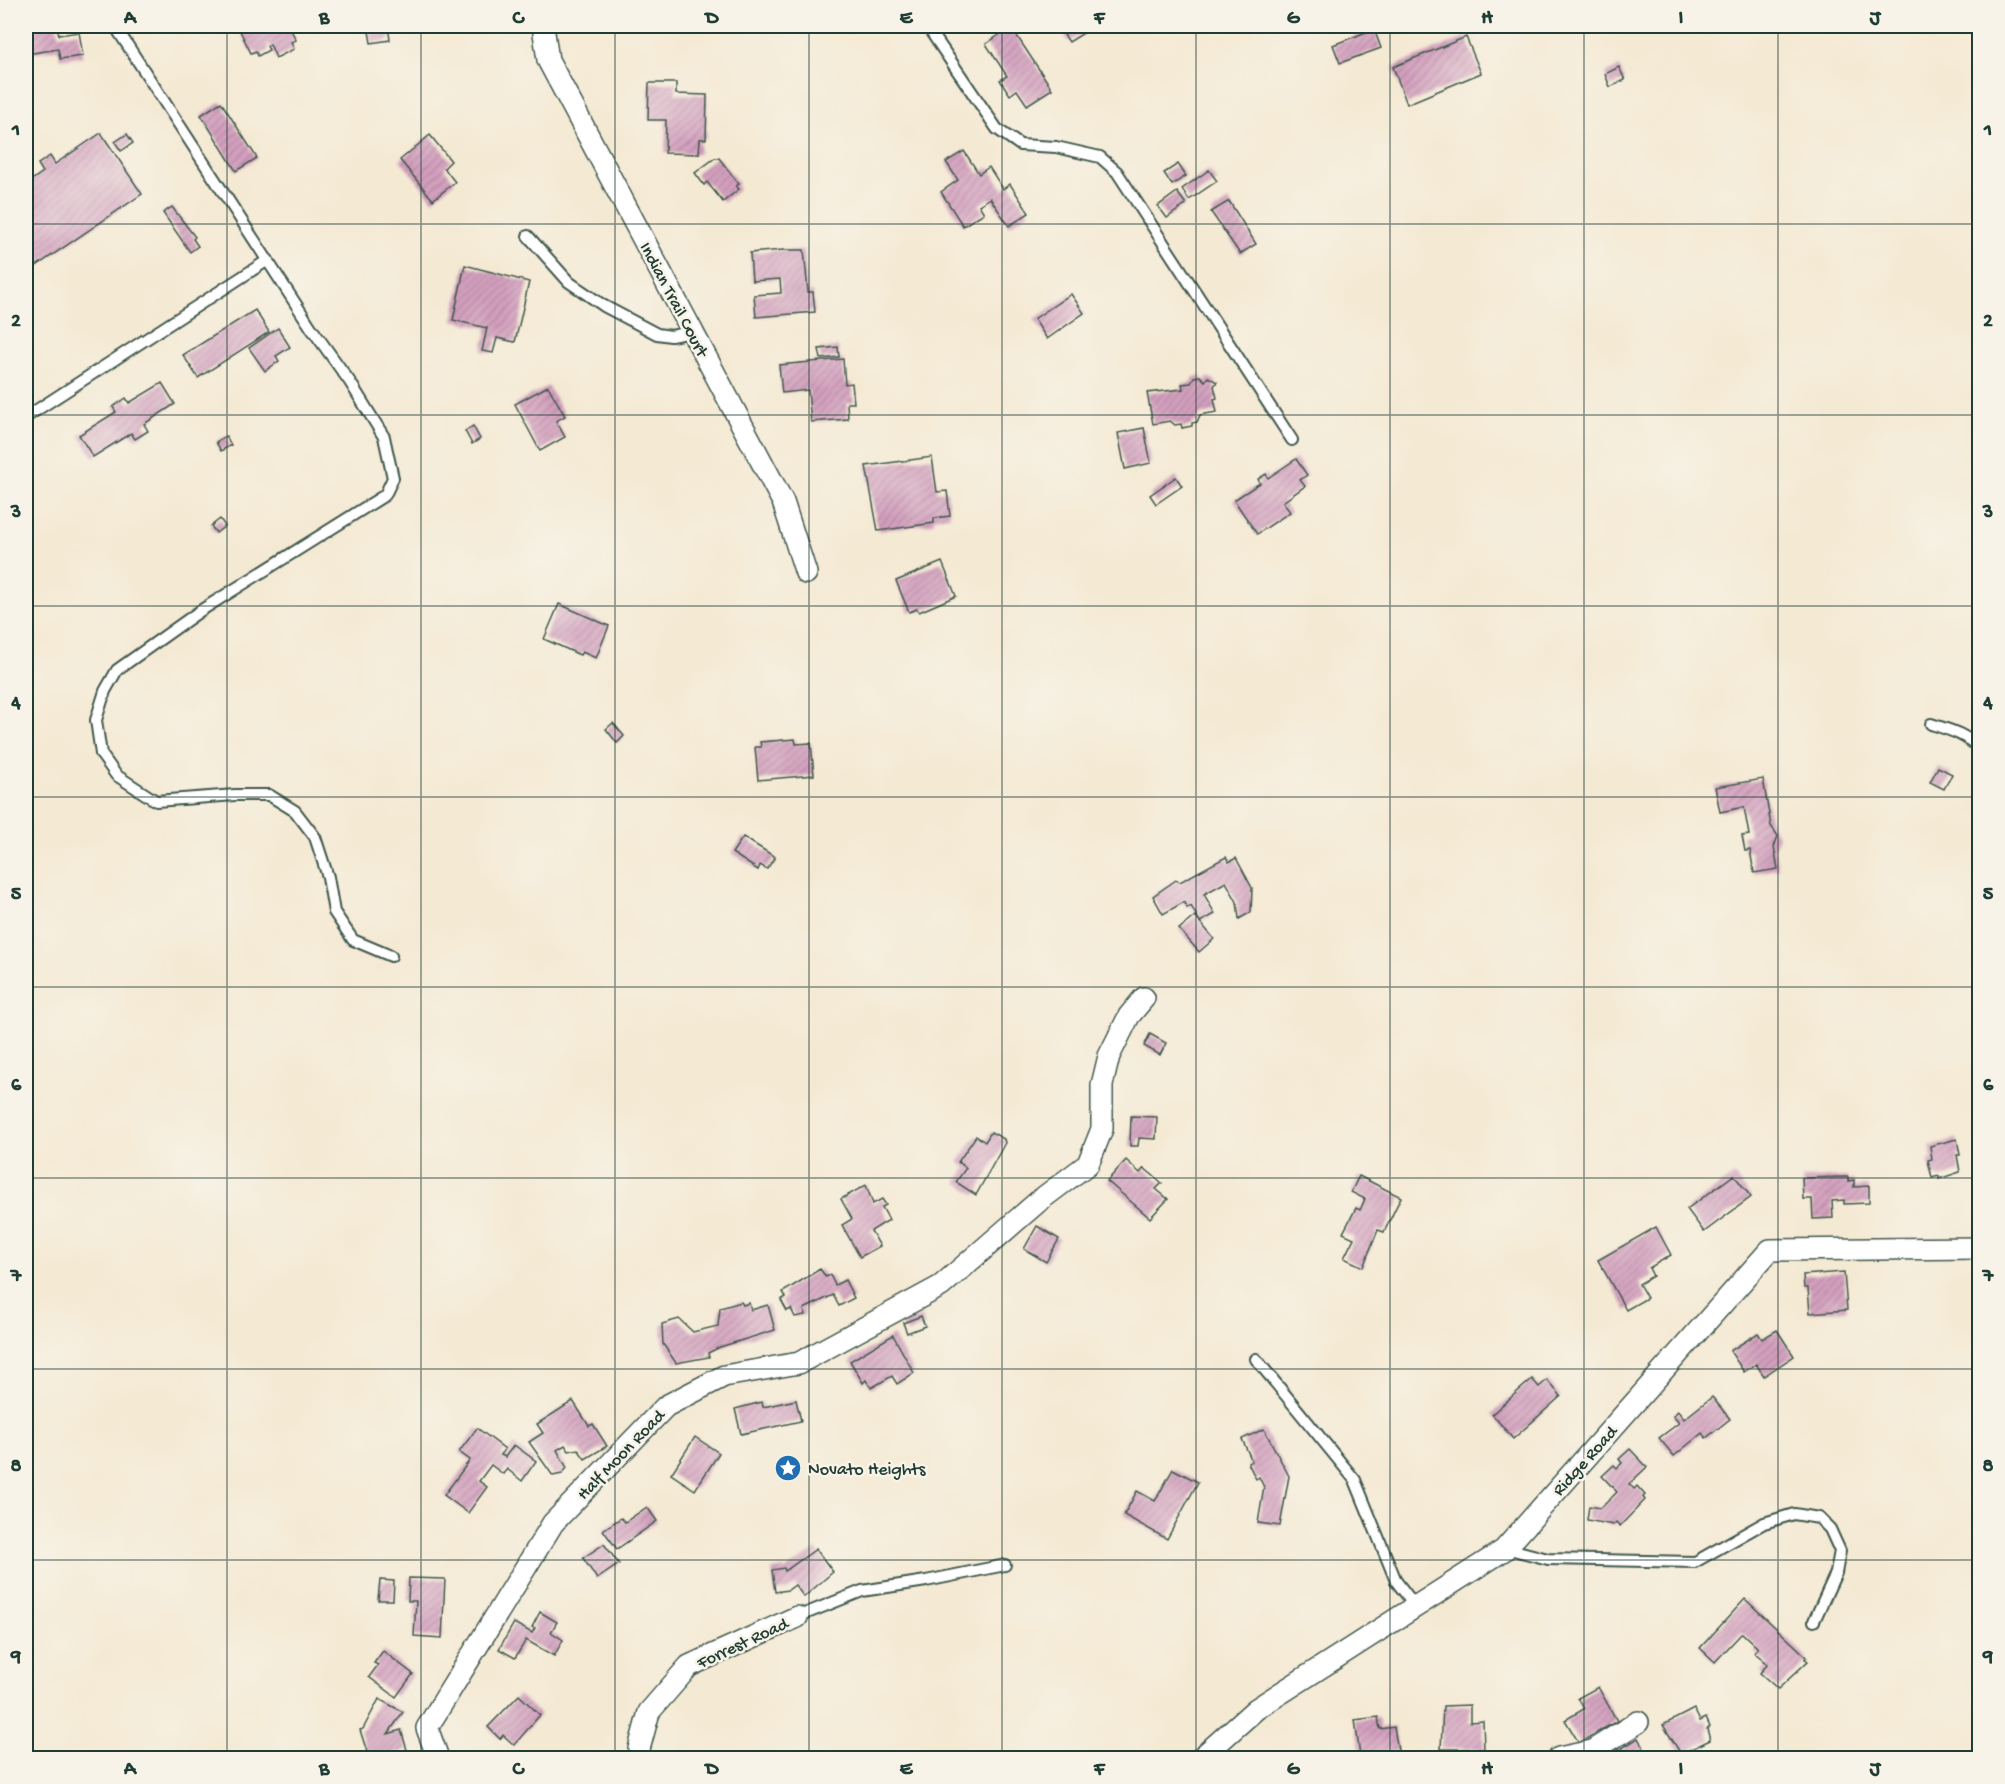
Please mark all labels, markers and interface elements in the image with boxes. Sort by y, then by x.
text: A [123,8,138,31]
text: B [318,8,330,31]
text: C [512,8,526,31]
text: D [703,8,719,31]
text: E [900,8,914,31]
text: F [1093,8,1106,31]
text: G [1287,8,1301,31]
text: H [1481,8,1493,31]
text: I [1679,8,1684,31]
text: J [1869,8,1882,31]
text: 1 [11,120,20,143]
text: 1 [1983,120,1992,143]
street label: Indian Trail Court [634,239,713,363]
text: 2 [11,311,21,334]
text: 2 [1983,311,1993,334]
text: 3 [10,502,21,525]
text: 3 [1982,502,1993,525]
text: 4 [10,693,21,716]
text: 4 [1982,693,1993,716]
text: 5 [11,884,22,907]
text: 5 [1983,884,1994,907]
text: 6 [11,1075,22,1098]
text: 6 [1983,1075,1994,1098]
text: 7 [10,1266,23,1289]
text: 7 [1982,1266,1995,1289]
street label: Half Moon Road [573,1405,671,1505]
street label: Ridge Road [1549,1421,1624,1501]
place icon: Novato Heights [773,1453,803,1483]
text: 8 [11,1456,22,1479]
text: 8 [1983,1456,1994,1479]
place label: Novato Heights [808,1460,927,1481]
street label: Forrest Road [693,1613,793,1675]
text: 9 [10,1647,21,1670]
text: 9 [1982,1647,1993,1670]
text: A [123,1759,138,1782]
text: B [318,1759,330,1782]
text: C [512,1759,526,1782]
text: D [703,1759,719,1782]
text: E [900,1759,914,1782]
text: F [1093,1759,1106,1782]
text: G [1287,1759,1301,1782]
text: H [1481,1759,1493,1782]
text: I [1679,1759,1684,1782]
text: J [1869,1759,1882,1782]

